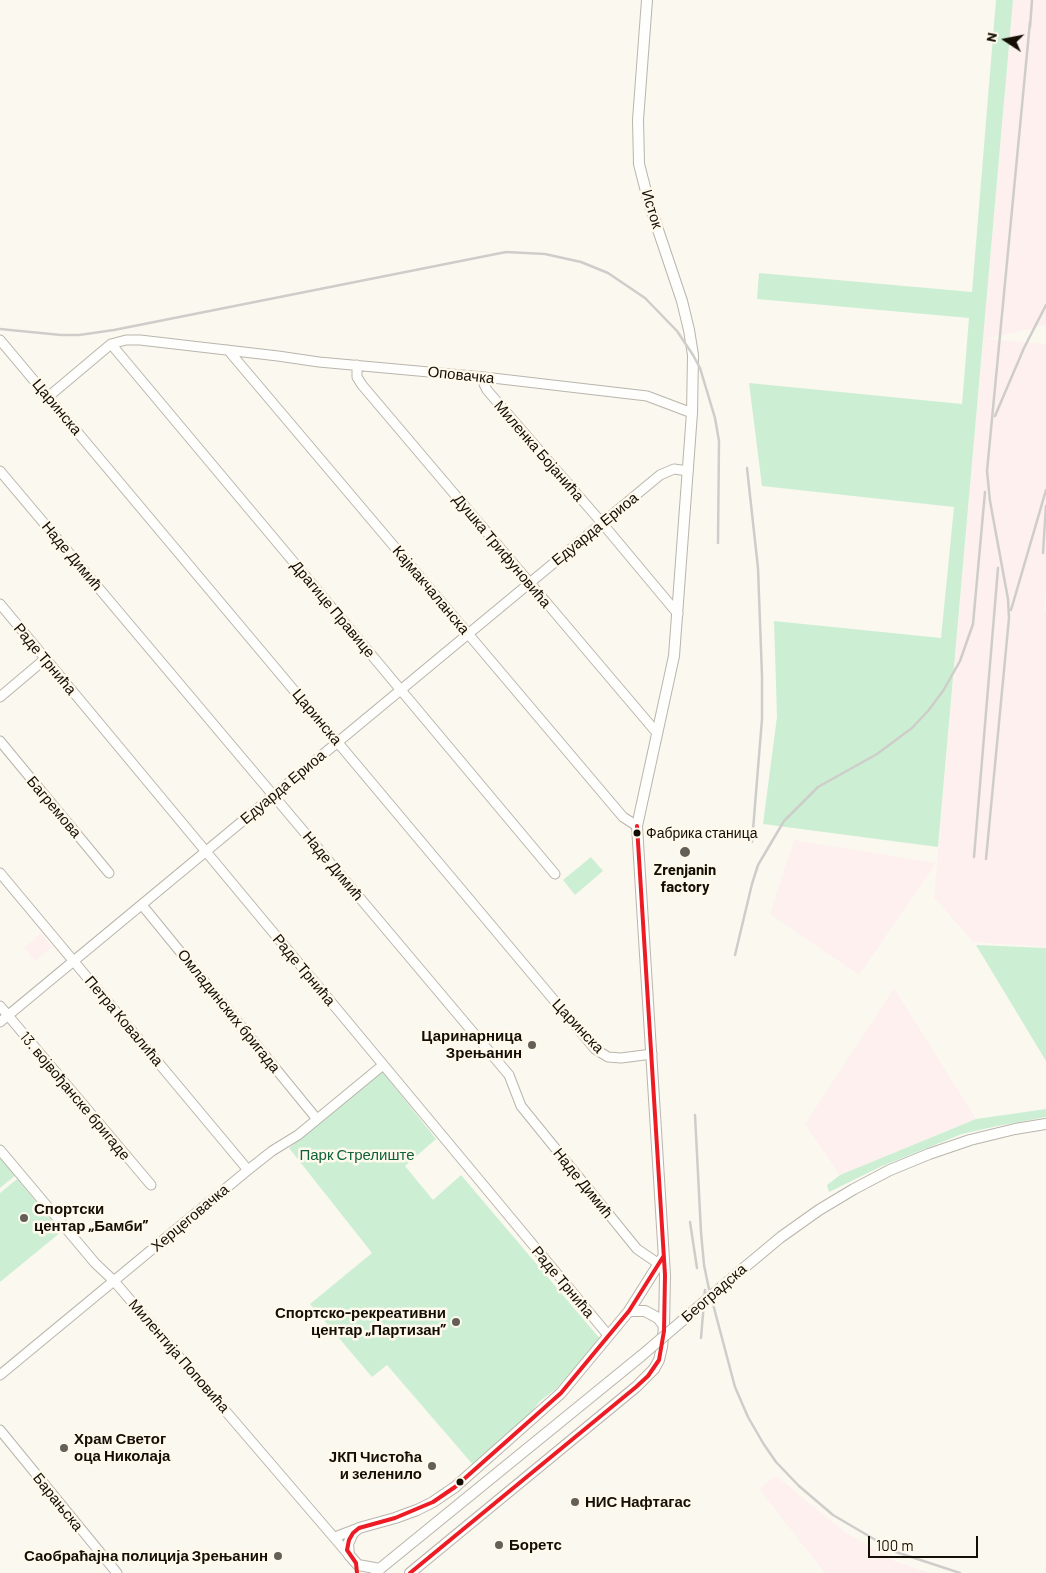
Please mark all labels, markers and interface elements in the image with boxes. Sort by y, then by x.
north arrow [981,15,1031,65]
text: N [982,31,1000,43]
street label: Исток [638,187,666,231]
street label: Оповачка [427,363,495,387]
street label: Царинска [28,375,86,439]
street label: Миленка Бојанића [490,397,588,505]
street label: Едуарда Ериоа [548,489,642,569]
street label: Душка Трифуновића [449,491,555,611]
street label: Наде Димић [38,518,106,594]
street label: Кајмакчаланска [389,542,473,638]
street label: Драгице Правице [287,557,379,661]
street label: Раде Трнића [10,620,80,698]
street label: Царинска [288,685,346,749]
street label: Едуарда Ериоа [237,746,329,828]
street label: Багремова [23,772,85,842]
place label: Фабрика станица [646,825,757,841]
street label: Наде Димић [299,828,367,904]
marker: Фабрика станица [632,828,642,838]
marker: Zrenjanin factory [678,845,692,859]
place label: Zrenjanin factory [654,861,716,896]
street label: Раде Трнића [269,931,339,1009]
street label: Омладинских бригада [174,946,284,1076]
street label: Петра Ковалића [81,972,167,1070]
street label: Царинска [548,995,608,1057]
place label: Царинарница Зрењанин [421,1027,522,1062]
street label: 13. војвођанске бригаде [16,1028,134,1164]
marker: Царинарница Зрењанин [526,1039,538,1051]
street label: Наде Димић [549,1144,617,1222]
park label: Парк Стрелиште [299,1146,415,1164]
street label: Херцеговачка [148,1180,232,1256]
place label: Спортски центар „Бамби” [34,1200,148,1235]
marker: Спортски центар „Бамби” [18,1212,30,1224]
street label: Раде Трнића [528,1243,598,1321]
street label: Београдска [678,1260,750,1326]
street label: Милентија Поповића [125,1295,233,1417]
place label: Спортско-рекреативни центар „Партизан” [275,1304,446,1339]
marker: Спортско-рекреативни центар „Партизан” [450,1316,462,1328]
place label: Храм Светог оца Николаја [74,1430,170,1465]
marker: Храм Светог оца Николаја [58,1442,70,1454]
place label: ЈКП Чистоћа и зеленило [329,1448,422,1483]
marker: ЈКП Чистоћа и зеленило [426,1460,438,1472]
street label: Барањска [29,1469,87,1535]
unlabelled marker [455,1477,465,1487]
place label: НИС Нафтагас [585,1493,691,1511]
marker: НИС Нафтагас [569,1496,581,1508]
scale bar [871,1526,981,1558]
place label: Боретс [509,1536,562,1554]
text: 100 m [876,1536,914,1554]
marker: Боретс [493,1539,505,1551]
place label: Саобраћајна полиција Зрењанин [24,1547,268,1565]
marker: Саобраћајна полиција Зрењанин [272,1550,284,1562]

